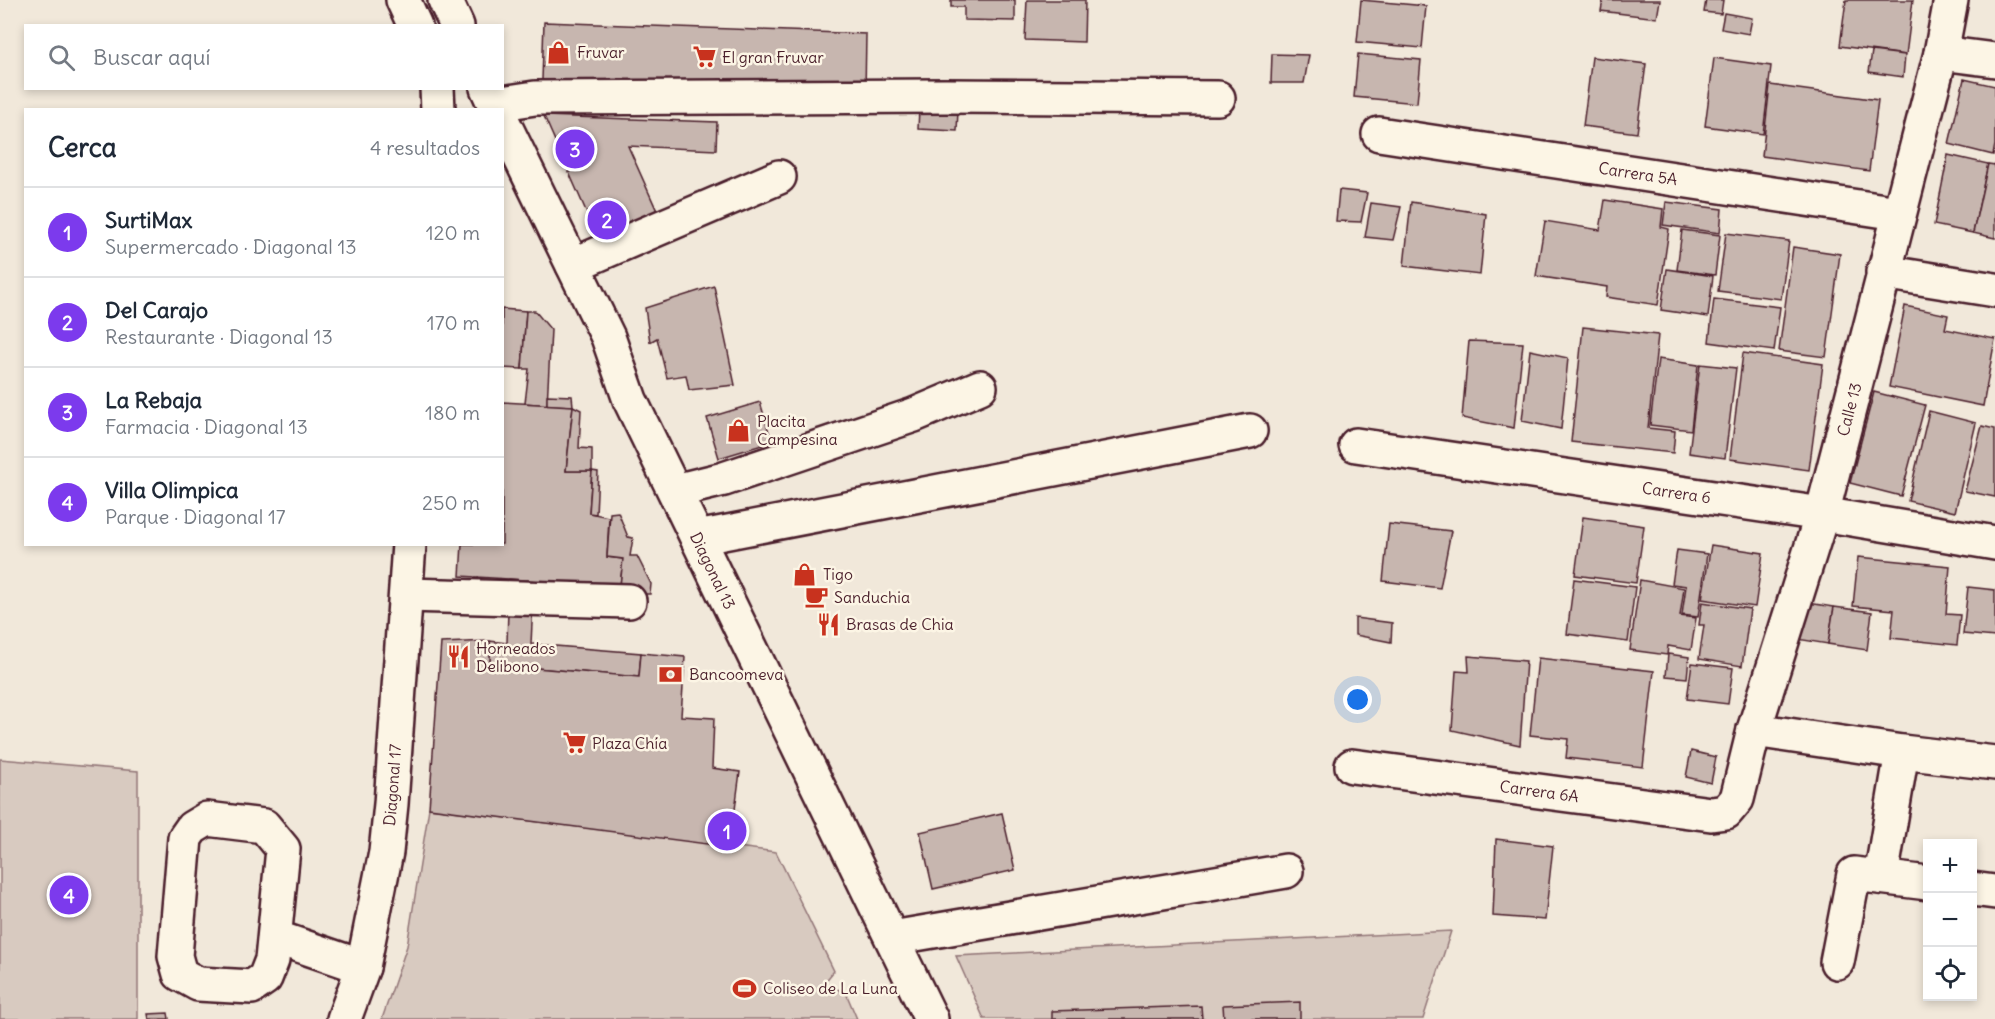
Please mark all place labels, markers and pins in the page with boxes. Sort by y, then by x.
shop icon: Fruvar [546,39,572,65]
place label: Fruvar [577,42,625,62]
supermarket icon: El gran Fruvar [691,44,717,70]
place label: El gran Fruvar [722,47,824,67]
pin: 3 [556,126,594,172]
pin: 2 [588,198,626,242]
place label: Placita Campesina [757,411,838,449]
shop icon: Placita Campesina [726,417,752,443]
shop icon: Tigo [792,561,818,587]
place label: Tigo [823,564,853,584]
cafe icon: Sanduchia [803,584,829,610]
place label: Sanduchia [834,587,910,607]
restaurant icon: Brasas de Chia [815,611,841,637]
place label: Brasas de Chia [846,614,954,634]
place label: Horneados Delibono [476,638,556,676]
restaurant icon: Horneados Delibono [445,644,471,670]
bank icon: Bancoomeva [658,661,684,687]
place label: Bancoomeva [689,664,783,684]
supermarket icon: Plaza Chía [561,730,587,756]
place label: Plaza Chía [592,733,667,753]
pin: 1 [708,808,746,854]
pin: 4 [50,872,88,918]
sports icon: Coliseo de La Luna [732,975,758,1001]
place label: Coliseo de La Luna [763,978,898,998]

